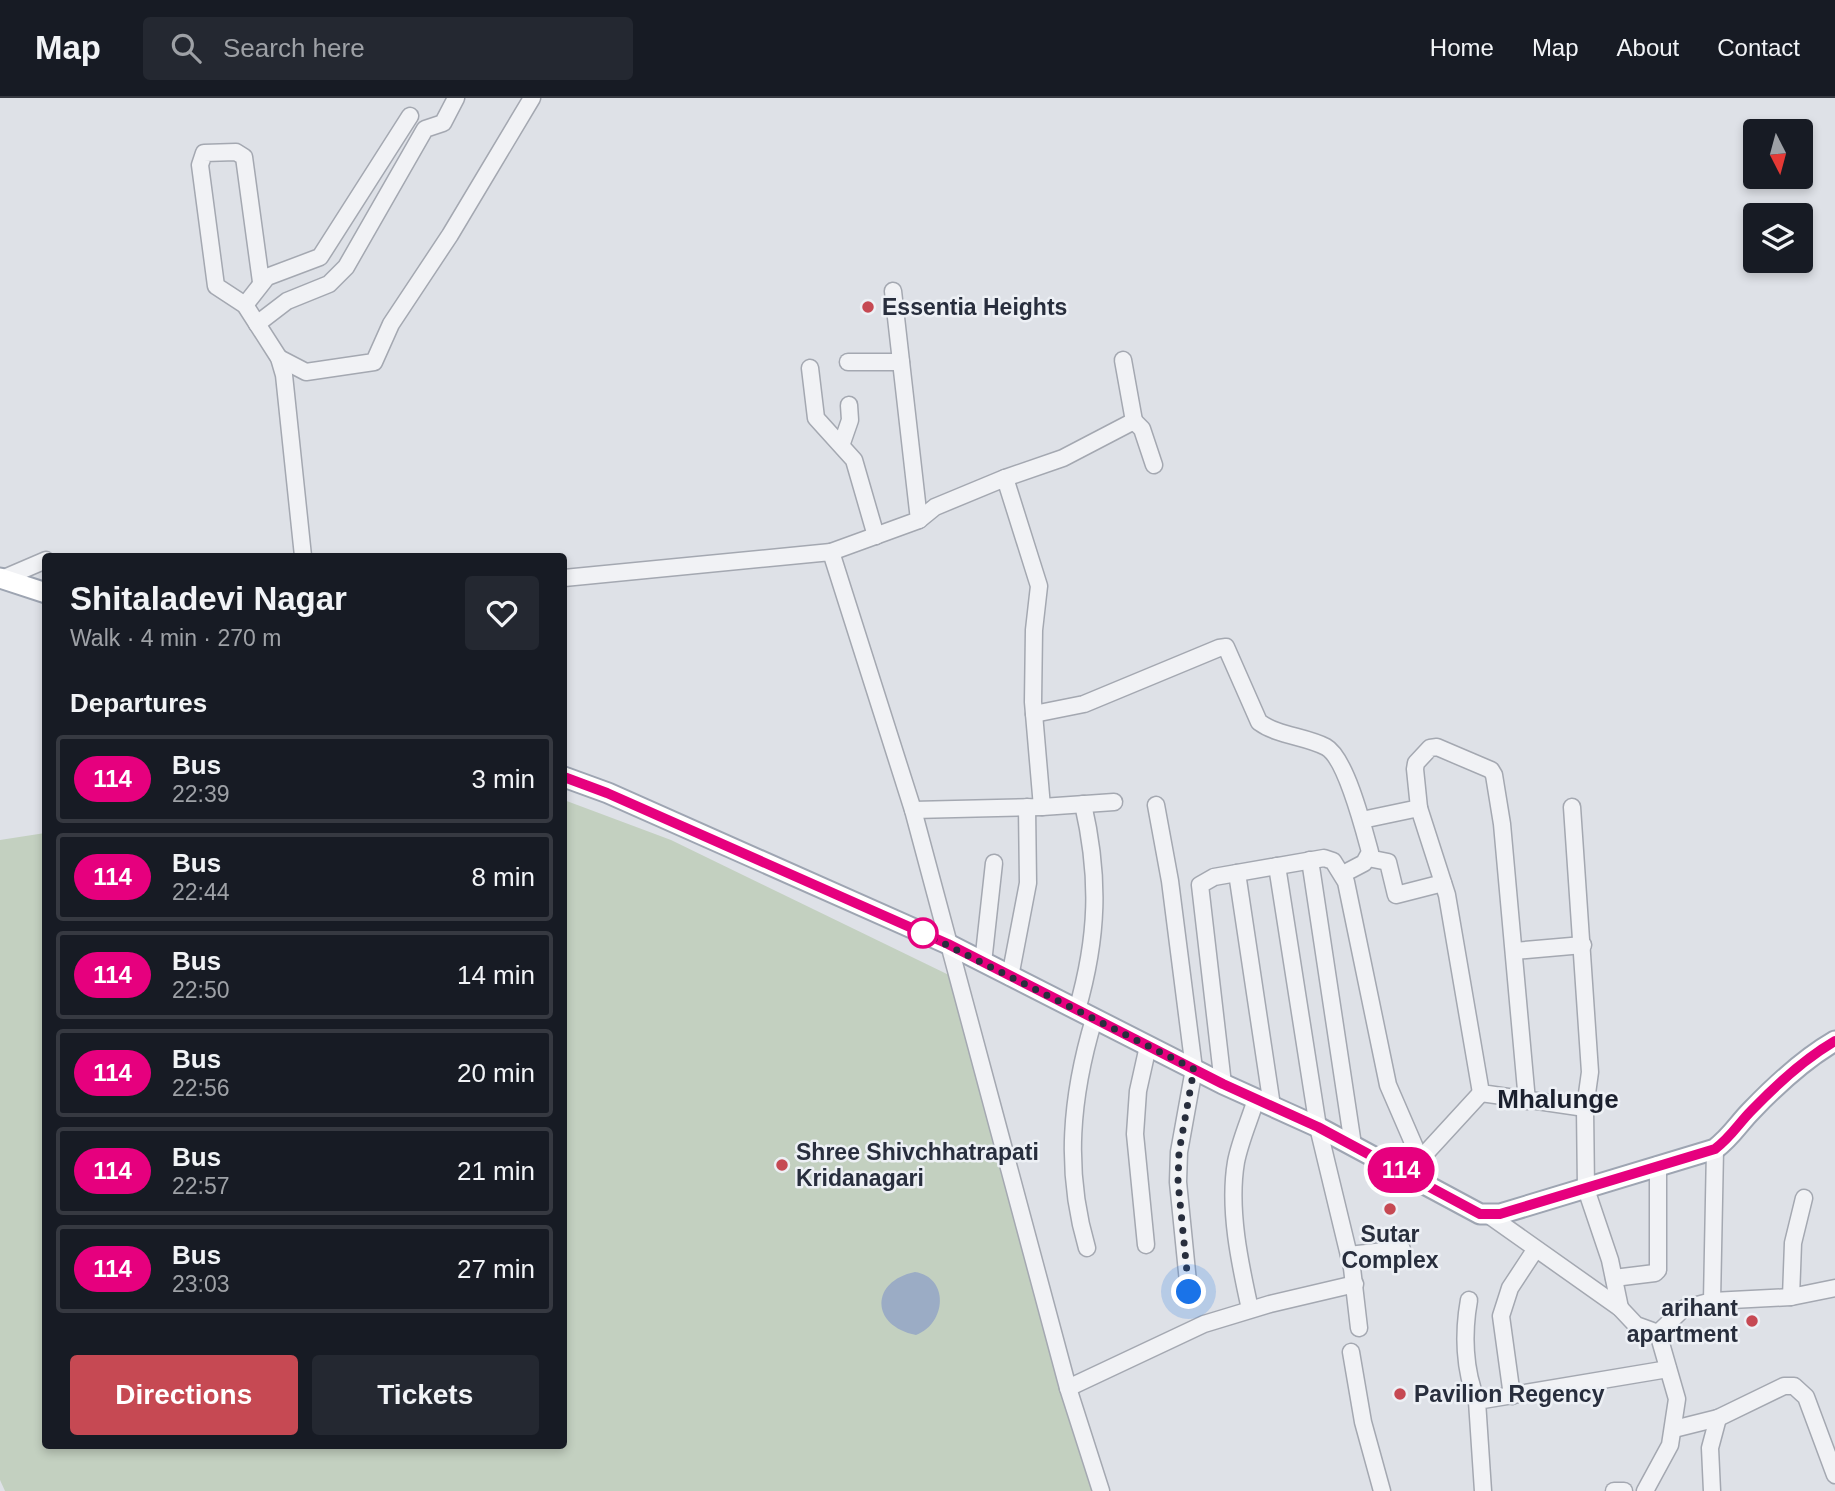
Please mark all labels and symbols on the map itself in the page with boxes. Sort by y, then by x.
north arrow [1743,119,1813,189]
place label: Essentia Heights [882,294,1067,320]
marker: Essentia Heights [860,299,876,315]
unlabelled marker [908,918,938,948]
district label: Mhalunge [1497,1084,1619,1114]
place label: Shree Shivchhatrapati Kridanagari [796,1139,1039,1191]
line badge: 114 [1361,1147,1441,1193]
marker: Shree Shivchhatrapati Kridanagari [774,1157,790,1173]
marker: Sutar Complex [1382,1201,1398,1217]
place label: Sutar Complex [1341,1221,1439,1273]
your location [1171,1274,1206,1309]
place label: arihant apartment [1627,1295,1738,1347]
marker: arihant apartment [1744,1313,1760,1329]
place label: Pavilion Regency [1414,1381,1605,1407]
marker: Pavilion Regency [1392,1386,1408,1402]

